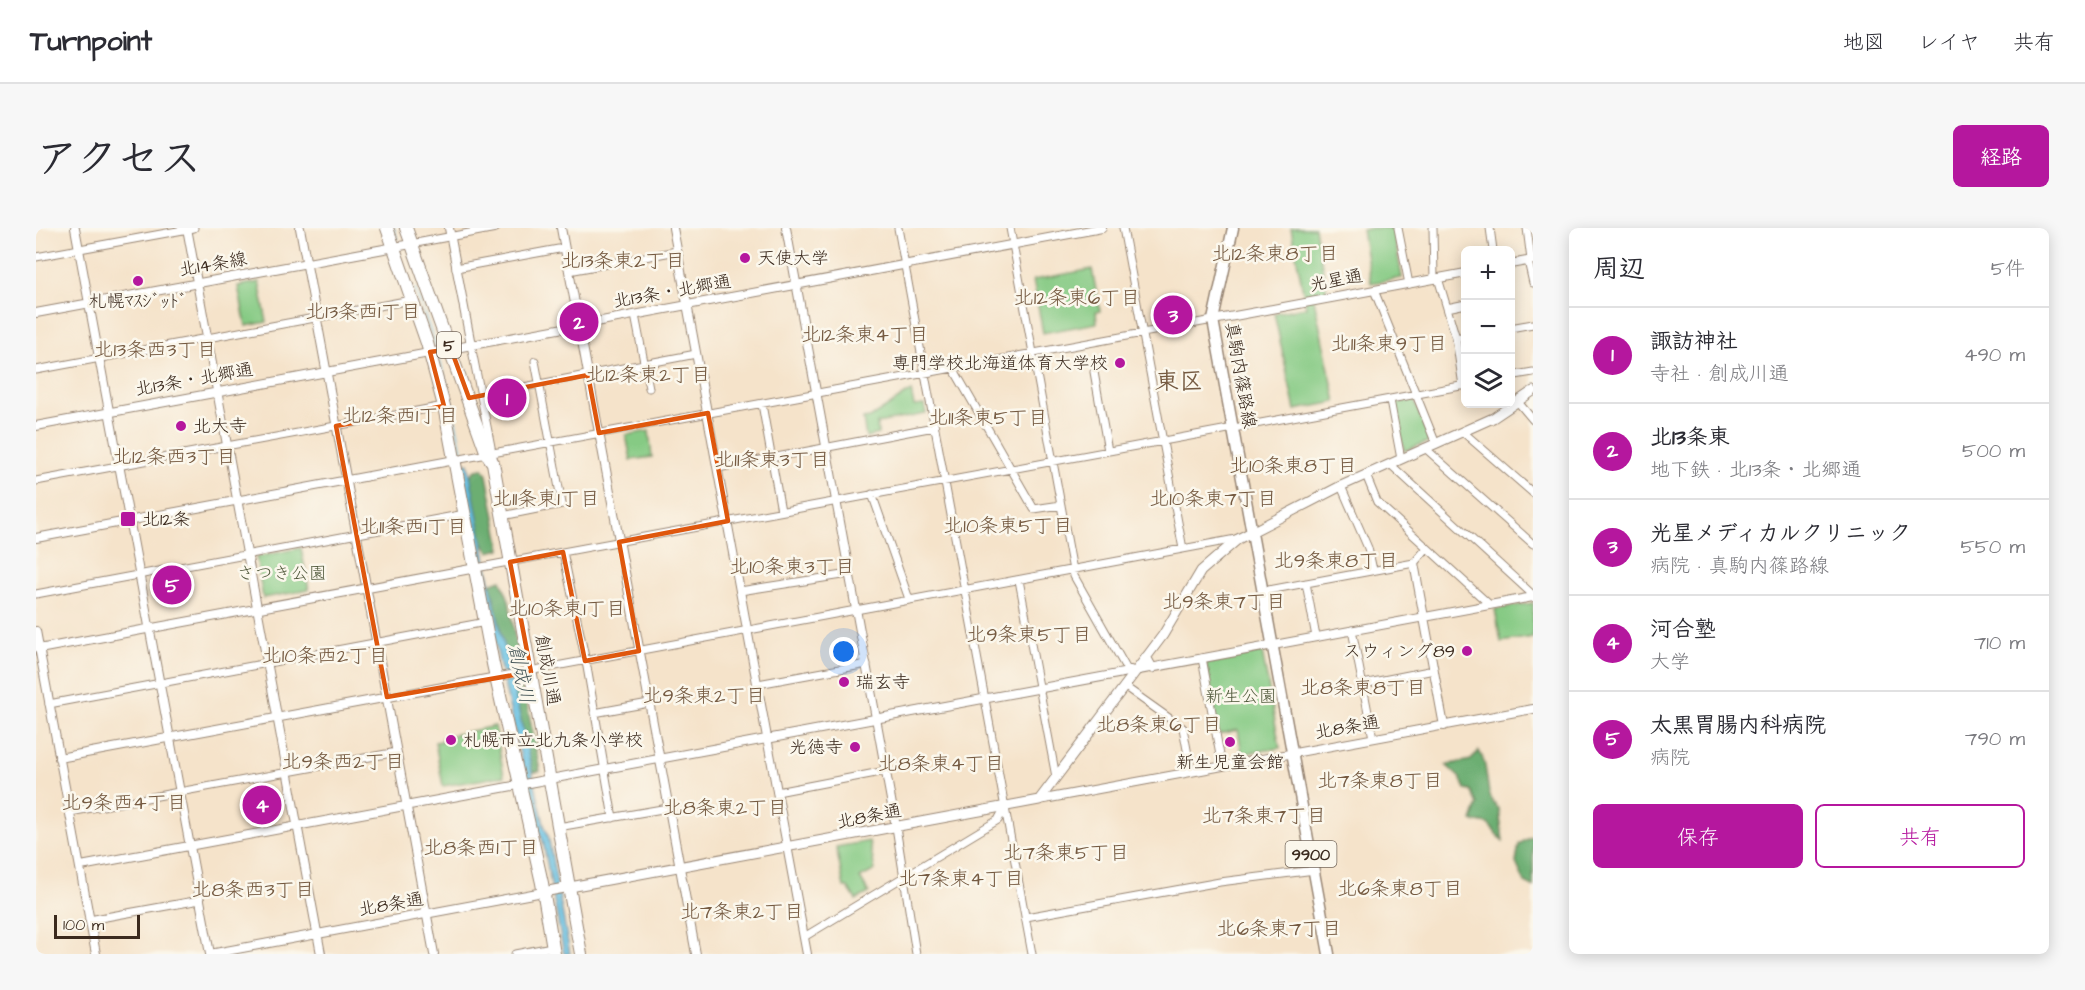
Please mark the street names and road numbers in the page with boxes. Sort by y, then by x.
street label: 北14条線 [177,246,249,283]
street label: 光星通 [1307,263,1365,298]
street label: 北13条・北郷通 [611,269,733,314]
street label: 真駒内篠路線 [1219,320,1262,430]
road number: 5 [437,332,461,358]
street label: 北13条・北郷通 [133,357,255,402]
street label: 創成川通 [529,632,566,708]
street label: 北8条通 [1313,709,1382,746]
street label: 北8条通 [834,798,904,835]
road number: 9900 [1286,841,1336,867]
street label: 北8条通 [357,886,426,923]

